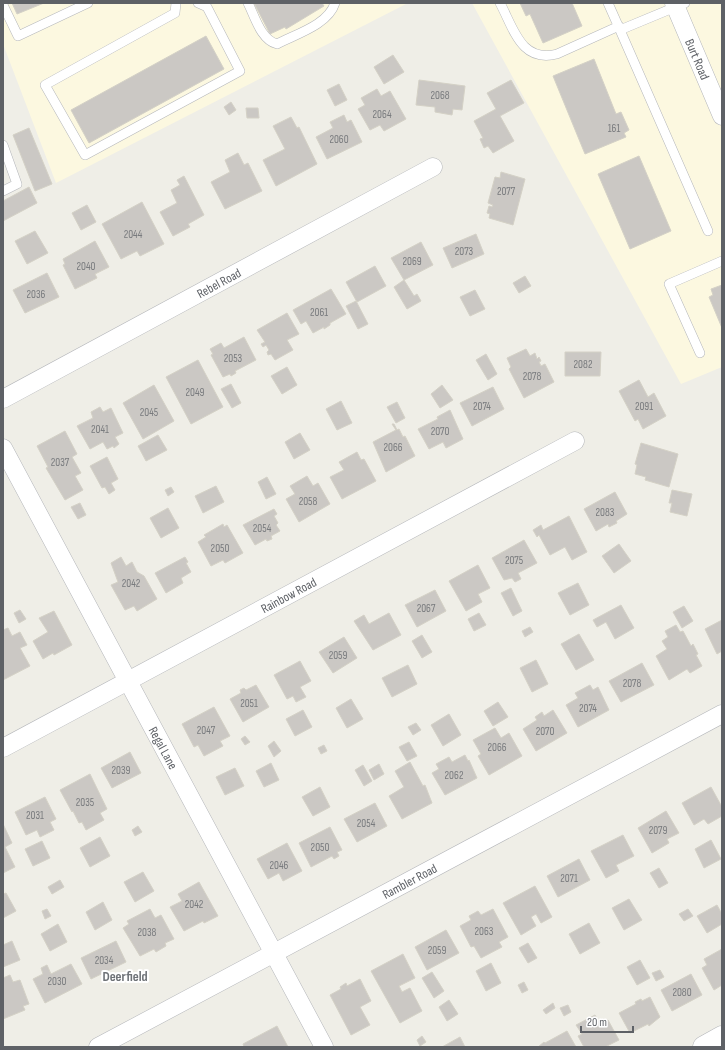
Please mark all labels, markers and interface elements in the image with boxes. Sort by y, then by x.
street label: Burt Road [681,37,713,82]
house number: 2068 [430,89,450,102]
house number: 2064 [372,108,392,121]
house number: 161 [608,122,620,135]
house number: 2060 [329,133,349,146]
house number: 2077 [497,185,516,198]
house number: 2044 [124,228,143,241]
house number: 2073 [455,245,474,258]
house number: 2069 [402,255,422,268]
house number: 2040 [77,260,96,273]
street label: Rebel Road [194,265,244,302]
house number: 2036 [27,288,46,301]
house number: 2061 [310,306,328,319]
house number: 2053 [224,352,243,365]
house number: 2082 [574,358,593,371]
house number: 2078 [523,370,541,383]
house number: 2049 [186,386,205,399]
house number: 2074 [473,400,491,413]
house number: 2091 [635,400,653,413]
house number: 2045 [140,406,158,419]
house number: 2041 [91,423,109,436]
house number: 2070 [431,425,449,438]
house number: 2066 [383,441,403,454]
house number: 2037 [51,456,70,469]
house number: 2058 [299,495,318,508]
house number: 2083 [596,506,615,519]
house number: 2054 [253,522,272,535]
house number: 2050 [211,542,229,555]
house number: 2075 [505,554,523,567]
street label: Rainbow Road [258,574,319,617]
house number: 2042 [122,577,141,590]
house number: 2067 [417,602,436,615]
house number: 2059 [329,649,347,662]
house number: 2078 [623,677,641,690]
house number: 2051 [240,697,258,710]
house number: 2074 [579,702,597,715]
street label: Regal Lane [145,724,181,772]
house number: 2047 [197,724,216,737]
house number: 2070 [536,725,554,738]
house number: 2066 [487,741,507,754]
house number: 2039 [112,764,131,777]
house number: 2062 [445,769,464,782]
house number: 2035 [76,796,94,809]
house number: 2031 [26,809,44,822]
house number: 2054 [357,817,376,830]
house number: 2079 [649,824,667,837]
house number: 2050 [311,841,329,854]
house number: 2046 [270,859,289,872]
street label: Rambler Road [380,861,440,903]
house number: 2071 [560,872,578,885]
house number: 2042 [185,898,204,911]
house number: 2063 [475,925,494,938]
house number: 2038 [138,926,157,939]
house number: 2059 [428,944,446,957]
house number: 2034 [95,954,114,967]
district label: Deerfield [102,968,148,985]
house number: 2030 [48,975,67,988]
house number: 2080 [672,986,692,999]
scale bar [581,1008,633,1034]
text: 20 m [587,1015,607,1030]

